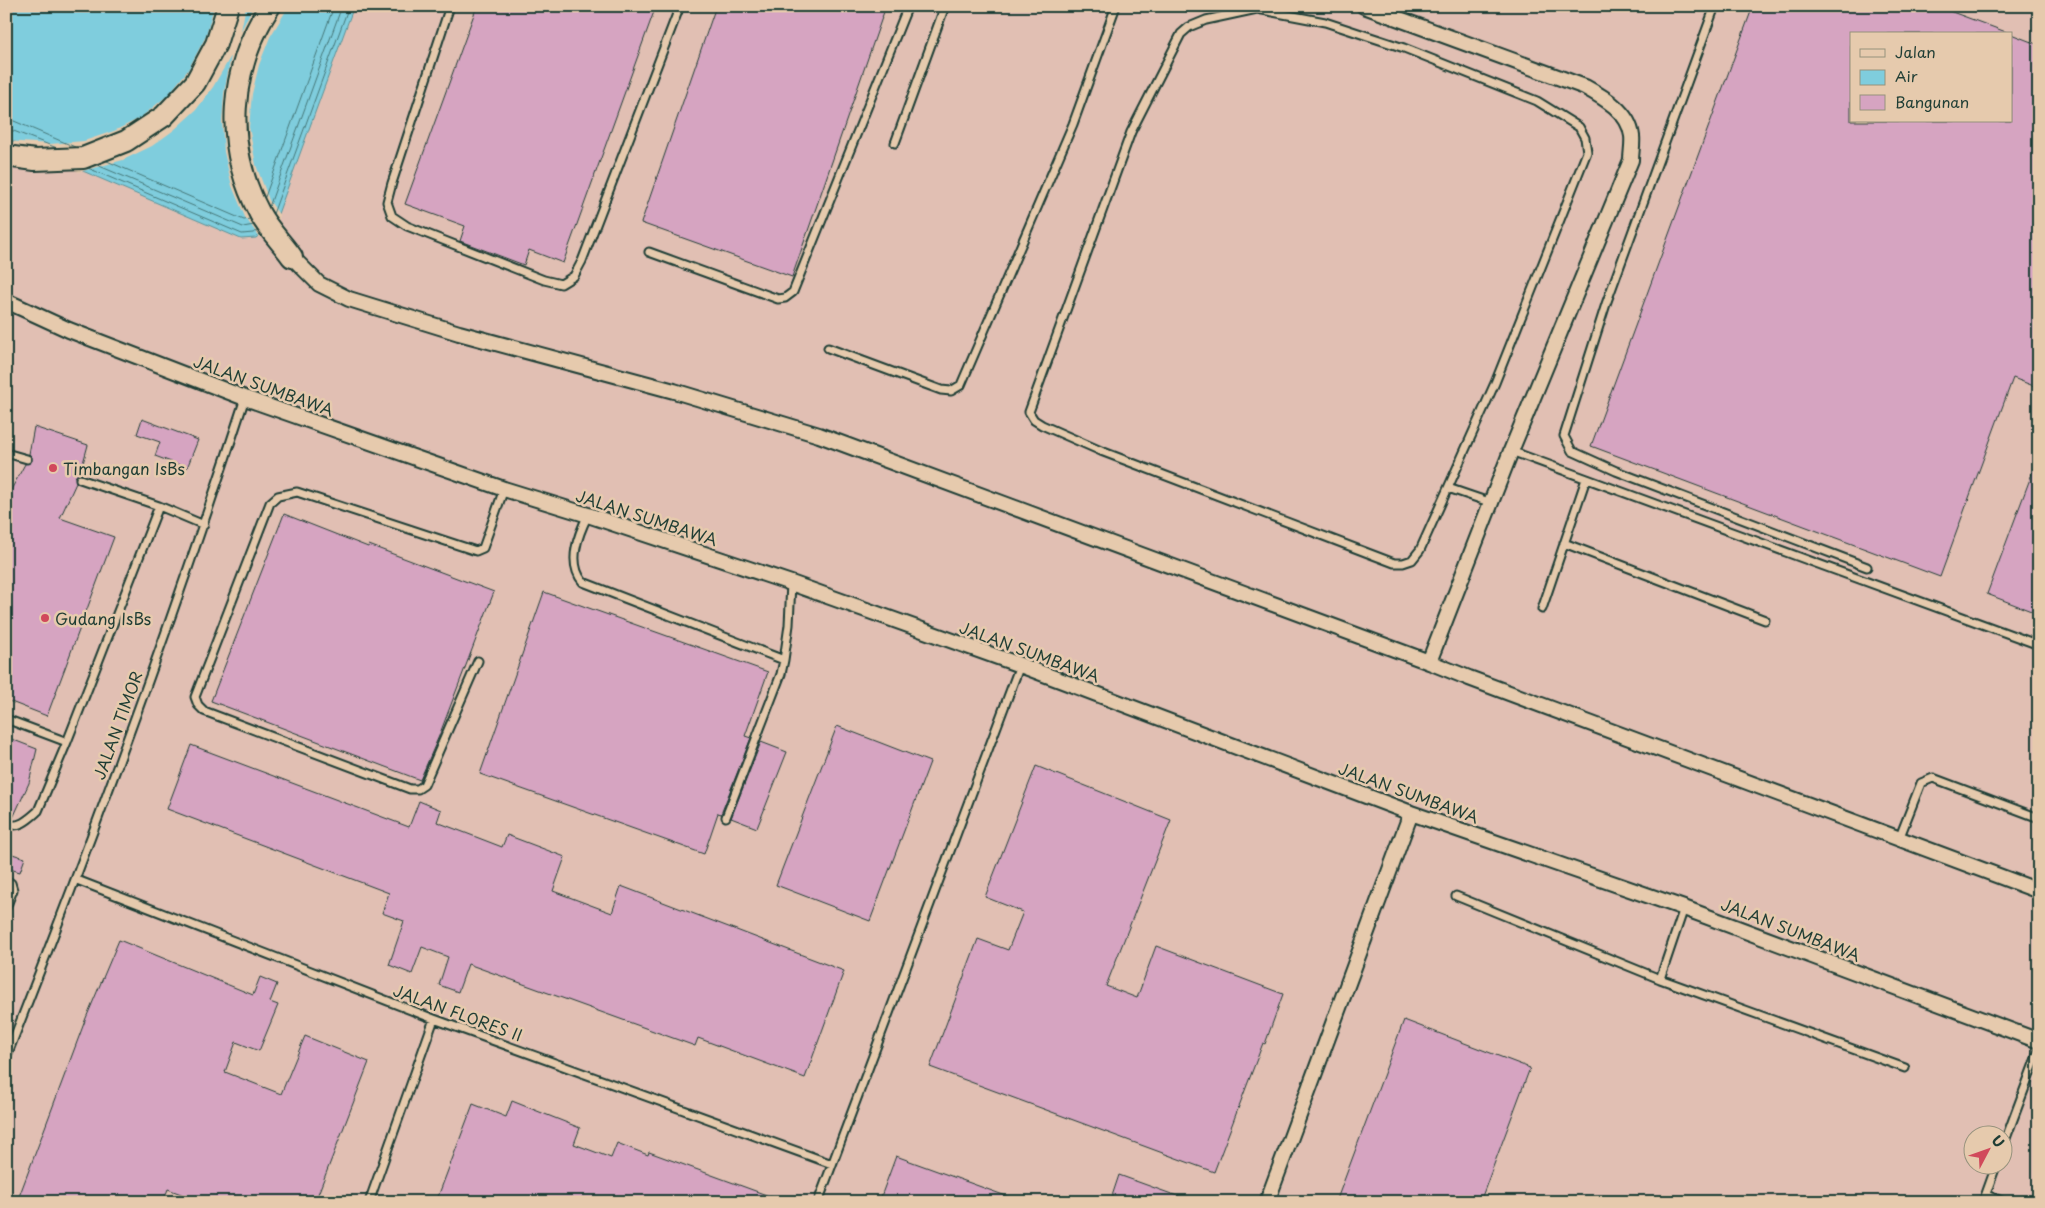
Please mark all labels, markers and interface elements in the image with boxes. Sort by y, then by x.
legend [1850,32,2012,122]
text: Jalan [1895,40,1936,63]
text: Air [1895,64,1918,87]
text: Bangunan [1895,90,1969,113]
street label: JALAN SUMBAWA [190,348,338,422]
place label: Timbangan IsBs [63,456,185,480]
marker: Timbangan IsBs [47,462,59,474]
street label: JALAN SUMBAWA [573,483,721,551]
place label: Gudang IsBs [55,606,151,630]
marker: Gudang IsBs [39,612,51,624]
street label: JALAN SUMBAWA [956,614,1104,688]
street label: JALAN TIMOR [86,667,148,783]
street label: JALAN SUMBAWA [1335,755,1483,829]
street label: JALAN SUMBAWA [1718,891,1865,967]
street label: JALAN FLORES II [390,977,526,1047]
north arrow [1962,1126,2012,1176]
text: U [1987,1130,2010,1152]

